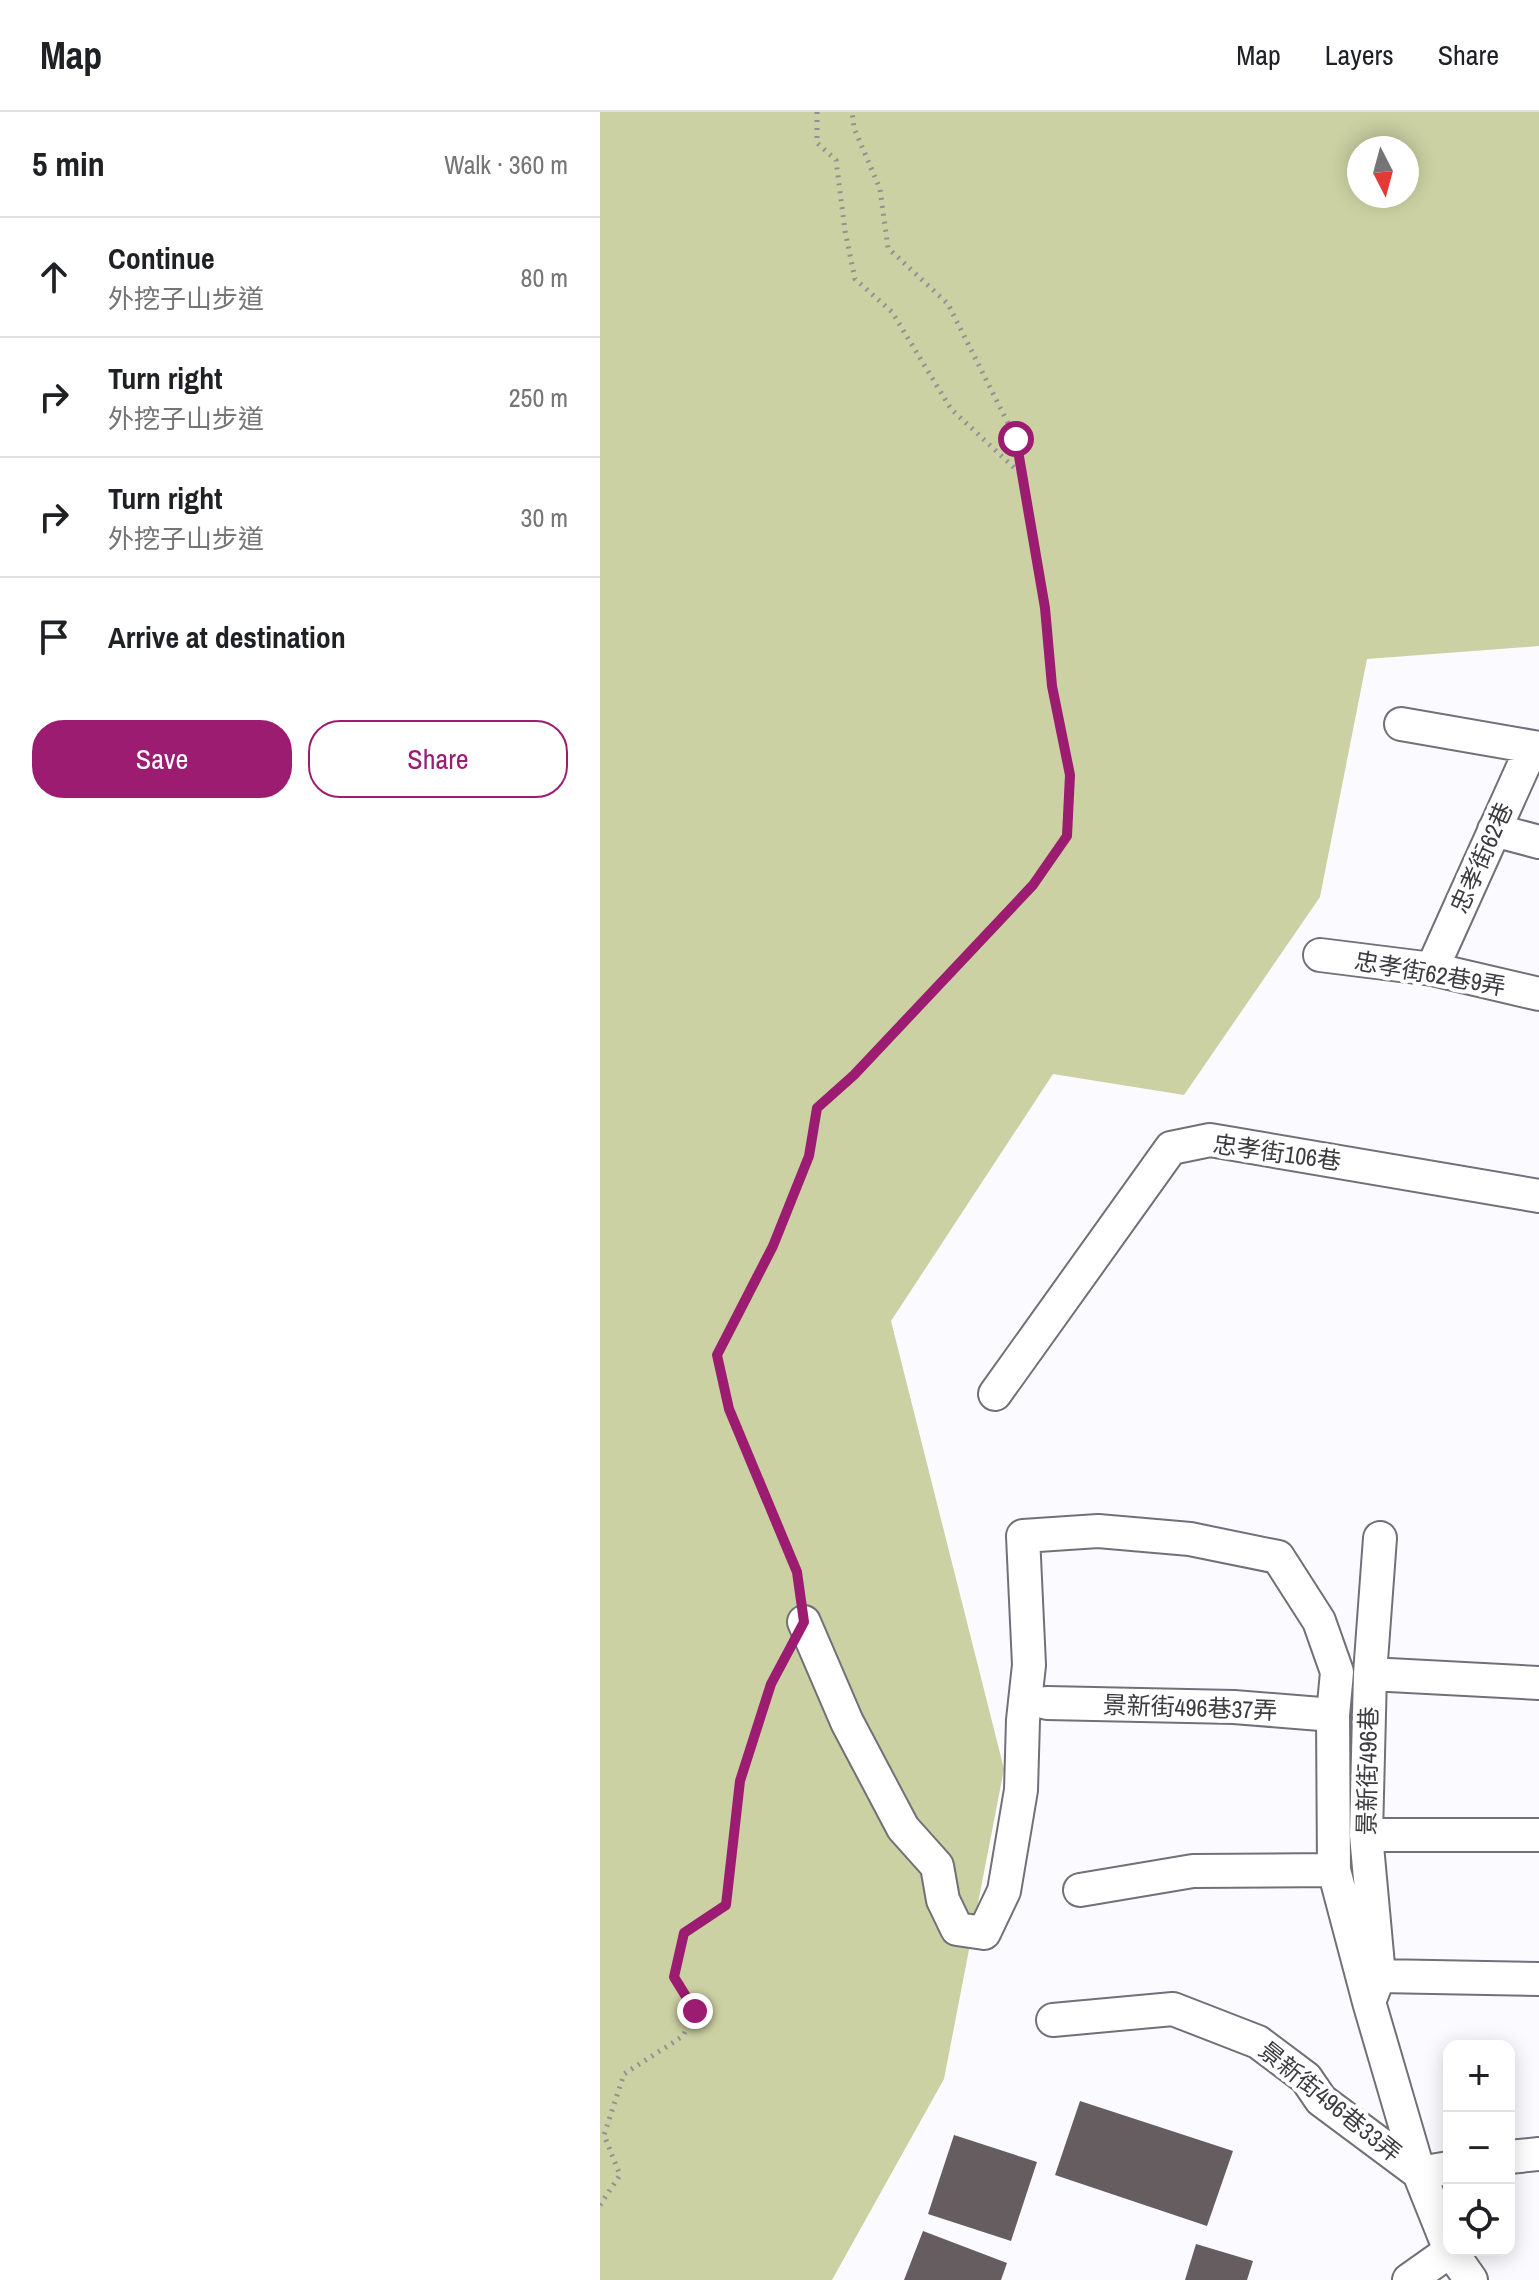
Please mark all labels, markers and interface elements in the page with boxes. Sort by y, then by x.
text: Map [40,30,102,81]
text: Map [1236,36,1281,74]
text: Layers [1325,36,1394,74]
text: Share [1438,36,1499,74]
north arrow [1347,136,1419,208]
text: 5 min [32,141,105,187]
text: Walk · 360 m [444,147,568,182]
text: Continue [108,238,215,278]
icon: ahead [32,255,76,299]
text: 80 m [521,260,568,295]
text: 外挖子山步道 [108,281,264,316]
text: Turn right [108,358,222,398]
icon: right [32,375,76,419]
text: 250 m [509,380,568,415]
text: 外挖子山步道 [108,401,264,436]
route start [998,421,1034,457]
text: Turn right [108,478,222,518]
icon: right [32,495,76,539]
text: 30 m [521,500,568,535]
text: 外挖子山步道 [108,521,264,556]
icon: arrive [32,615,76,659]
text: Arrive at destination [108,617,346,657]
button: Save [32,720,292,798]
button: Share [308,720,568,798]
street label: 忠孝街62巷 [1442,797,1520,918]
street label: 忠孝街62巷9弄 [1352,944,1508,1002]
street label: 忠孝街106巷 [1211,1127,1343,1177]
street label: 景新街496巷37弄 [1102,1688,1278,1726]
street label: 景新街496巷 [1350,1706,1384,1836]
route end [677,1993,713,2029]
street label: 景新街496巷33弄 [1253,2034,1409,2169]
map controls [1443,2040,1515,2256]
button: + [1443,2040,1515,2112]
button: − [1443,2112,1515,2184]
button: locate [1443,2184,1515,2256]

